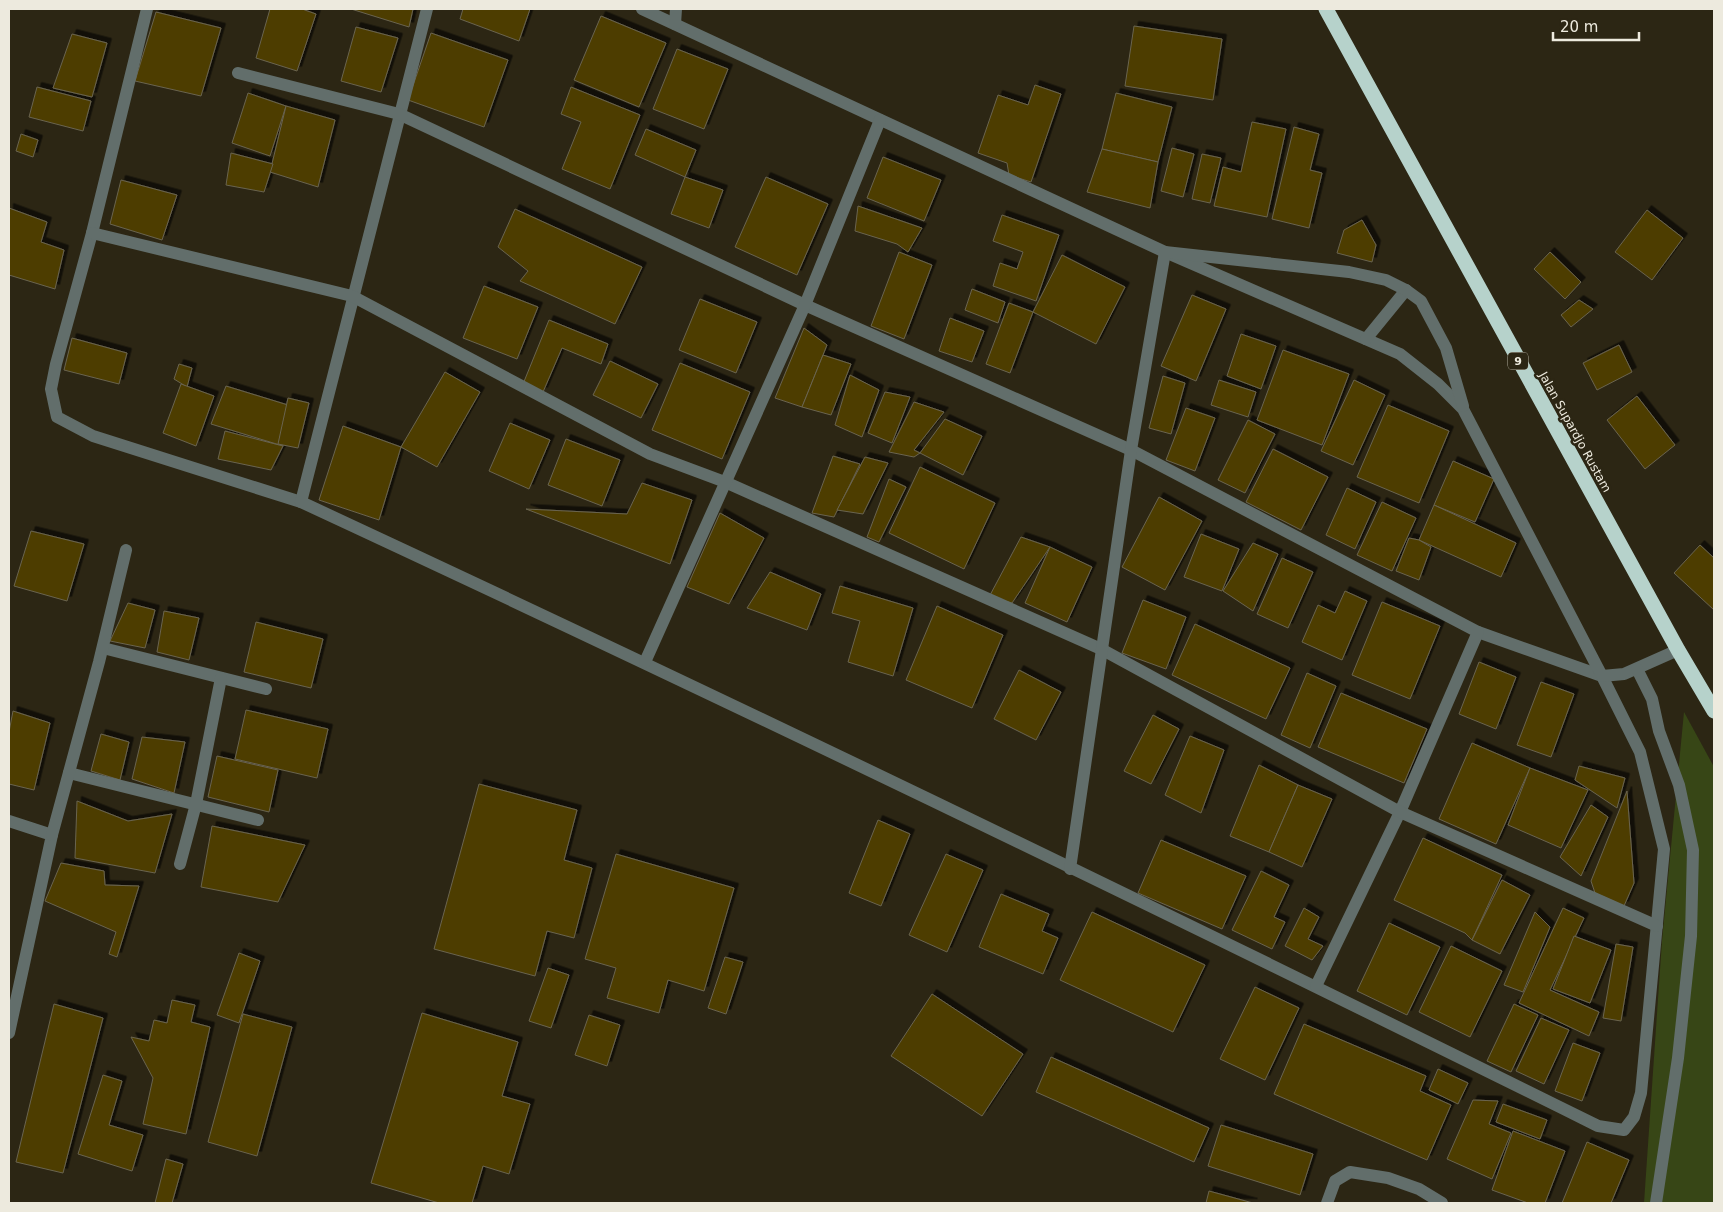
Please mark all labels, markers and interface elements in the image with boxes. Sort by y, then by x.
scale bar [1553,10,1639,42]
text: 20 m [1560,18,1598,36]
road number: 9 [1508,352,1528,370]
street label: Jalan Supardjo Rustam [1536,369,1614,495]

